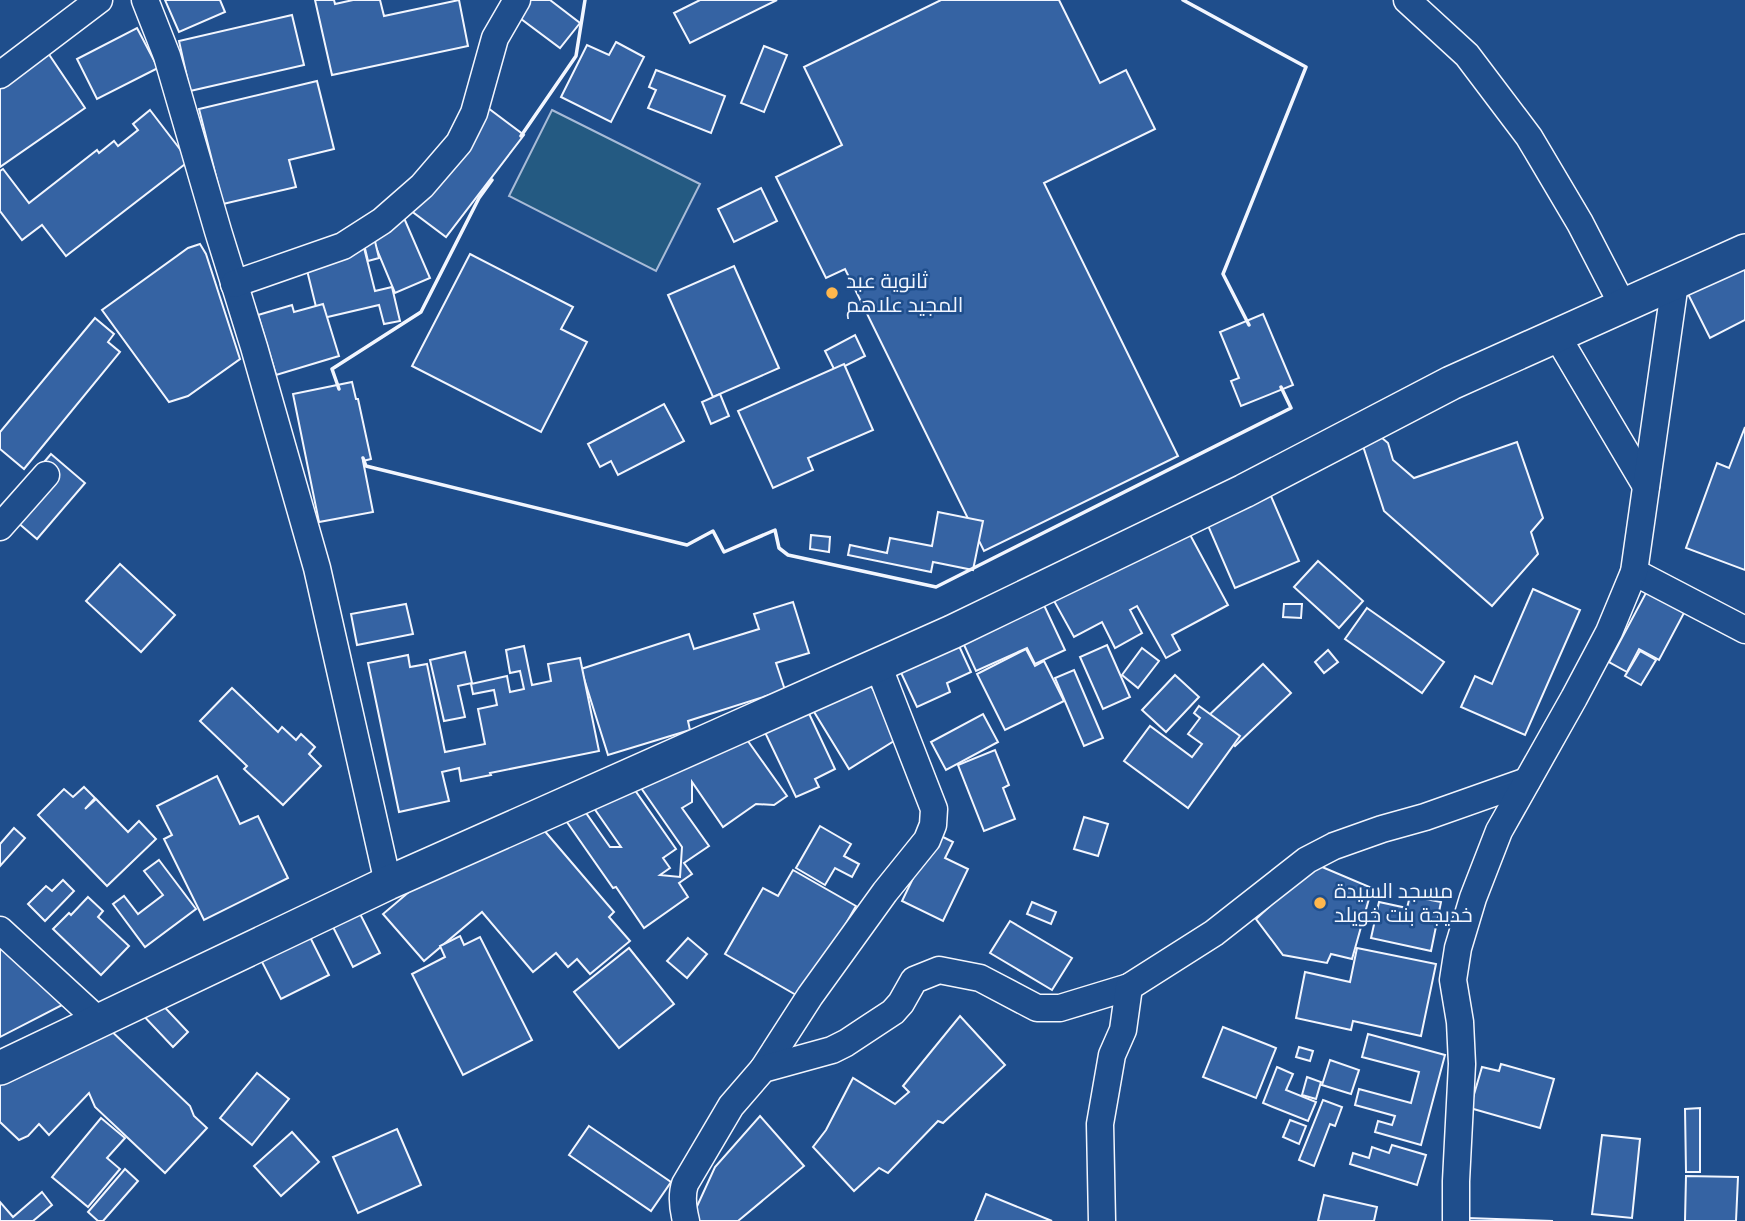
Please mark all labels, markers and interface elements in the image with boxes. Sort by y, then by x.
place label: ثانوية عبد المجيد علاهم [846,267,963,319]
marker: ثانوية عبد المجيد علاهم [824,285,840,301]
place label: مسجد السيدة خديجة بنت خويلد [1334,877,1473,927]
marker: مسجد السيدة خديجة بنت خويلد [1312,895,1328,911]

